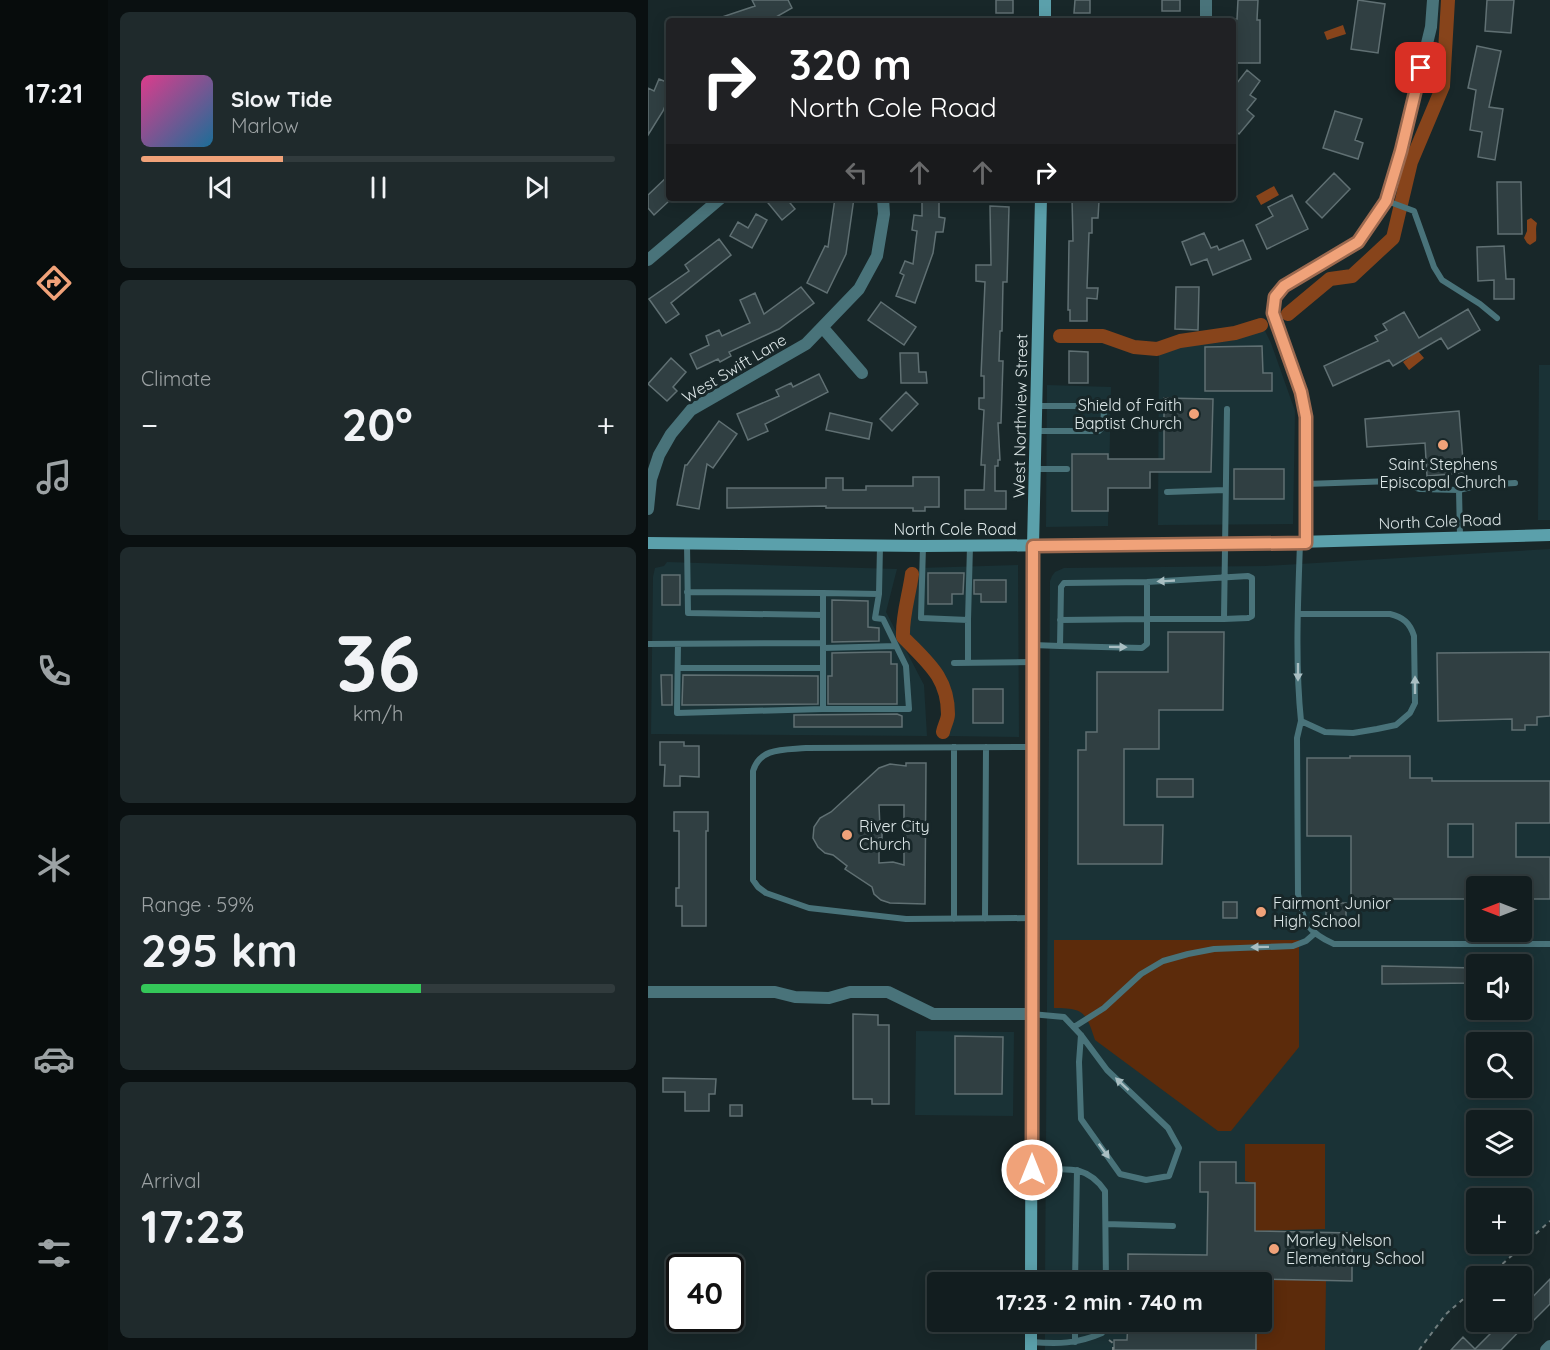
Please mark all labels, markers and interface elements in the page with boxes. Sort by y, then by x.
text: 320 m [789,38,912,91]
icon: right [690,42,768,120]
pin [1395,42,1446,93]
icon: arrive [1404,51,1437,84]
text: 17:21 [25,76,83,110]
text: Slow Tide [231,85,332,113]
text: North Cole Road [789,90,997,124]
text: Marlow [231,113,299,138]
icon: left [840,156,873,189]
icon: ahead [903,156,936,189]
icon: ahead [966,156,999,189]
icon: right [1029,156,1062,189]
icon: previous [204,171,237,204]
icon: pause [362,171,395,204]
icon: next [520,171,553,204]
icon: directions [33,262,75,304]
street label: West Swift Lane [678,329,790,407]
street label: West Northview Street [1009,334,1031,498]
text: Climate [141,366,211,391]
place label: Shield of Faith Baptist Church [1074,395,1182,433]
text: 20° [342,396,413,452]
text: − [141,404,158,445]
text: + [596,404,615,445]
marker: Shield of Faith Baptist Church [1187,407,1201,421]
marker: Saint Stephens Episcopal Church [1436,438,1450,452]
place label: Saint Stephens Episcopal Church [1380,454,1506,492]
icon: music [33,456,75,498]
street label: North Cole Road [1378,509,1502,533]
street label: North Cole Road [893,519,1017,539]
one-way arrow [1157,576,1176,585]
text: 36 [335,613,421,711]
one-way arrow [1109,643,1128,652]
icon: phone [33,650,75,692]
one-way arrow [1293,663,1303,682]
one-way arrow [1410,676,1420,695]
text: km/h [353,701,403,726]
place label: River City Church [859,816,929,854]
marker: River City Church [840,828,854,842]
icon: climate [33,844,75,886]
north arrow [1466,876,1532,942]
map controls [1466,876,1532,1332]
text: Range · 59% [141,892,254,917]
place label: Fairmont Junior High School [1273,893,1391,931]
marker: Fairmont Junior High School [1254,905,1268,919]
text: 295 km [141,922,298,978]
one-way arrow [1250,942,1269,952]
button: sound [1466,954,1532,1020]
button: search [1466,1032,1532,1098]
icon: car [33,1038,75,1080]
one-way arrow [1114,1077,1129,1091]
button: layers [1466,1110,1532,1176]
position arrow [1000,1138,1064,1202]
one-way arrow [1098,1142,1110,1158]
text: Arrival [141,1168,201,1193]
button: + [1466,1188,1532,1254]
text: 17:23 [141,1198,245,1254]
place label: Morley Nelson Elementary School [1286,1230,1425,1268]
icon: filters [33,1232,75,1274]
marker: Morley Nelson Elementary School [1267,1242,1281,1256]
speed limit sign: 40 [666,1254,744,1332]
button: − [1466,1266,1532,1332]
text: 17:23 · 2 min · 740 m [996,1288,1203,1316]

